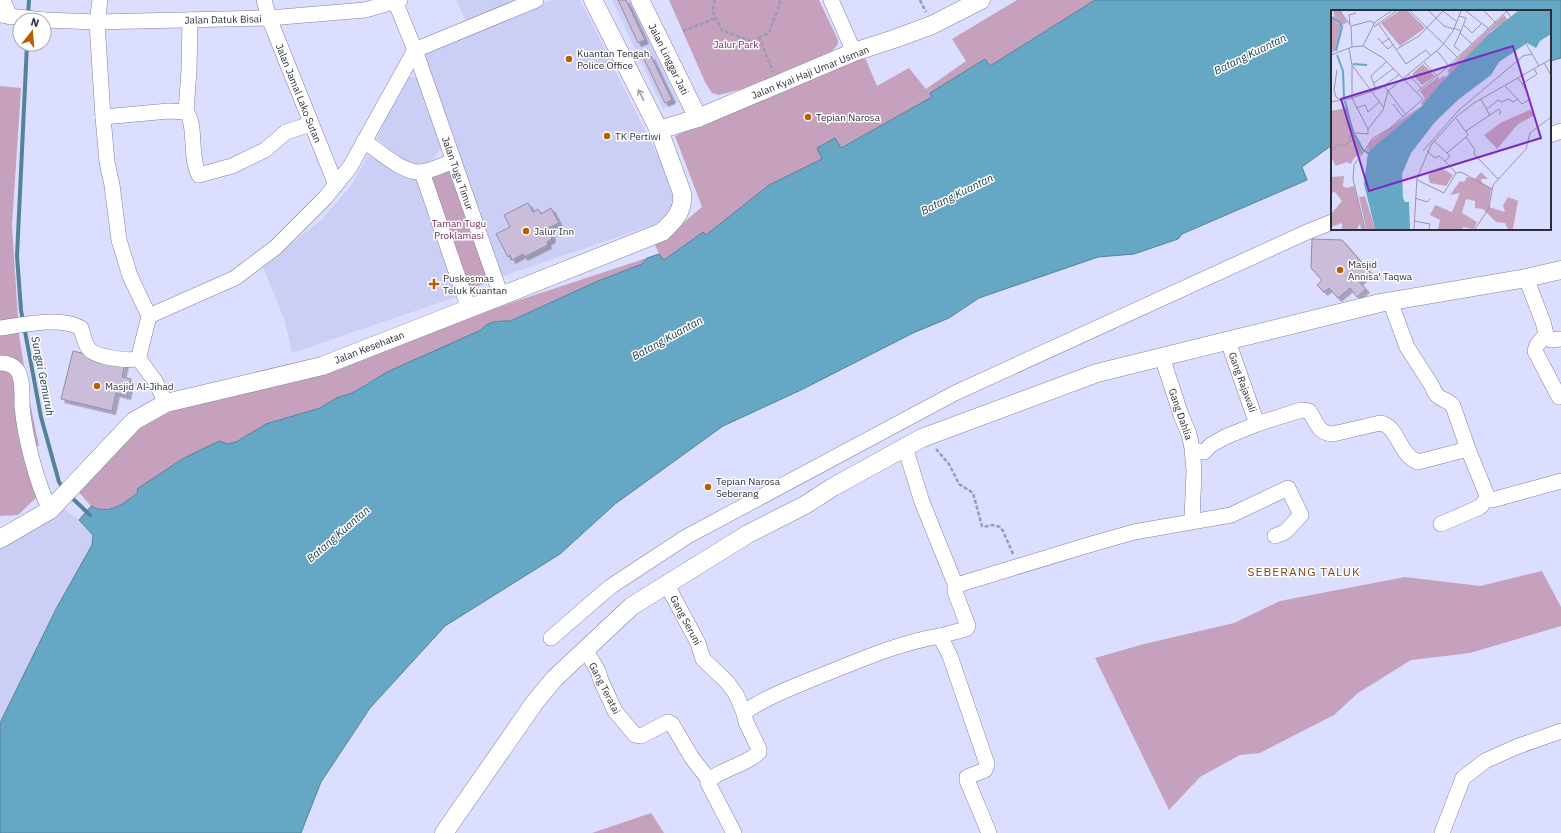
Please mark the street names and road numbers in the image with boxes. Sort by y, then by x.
street label: Jalan Datuk Bisai [184,12,262,27]
street label: Jalan Linggar Jati [646,21,692,97]
street label: Jalan Jamal Lako Sutan [273,42,324,145]
street label: Jalan Kyai Haji Umar Usman [749,43,871,102]
street label: Jalan Tugu Timur [439,135,476,212]
street label: Jalan Kesehatan [332,328,406,367]
street label: Gang Rajawali [1226,350,1259,414]
street label: Gang Dahlia [1166,387,1196,442]
street label: Gang Seruni [667,593,704,647]
street label: Gang Teratai [586,660,623,716]

